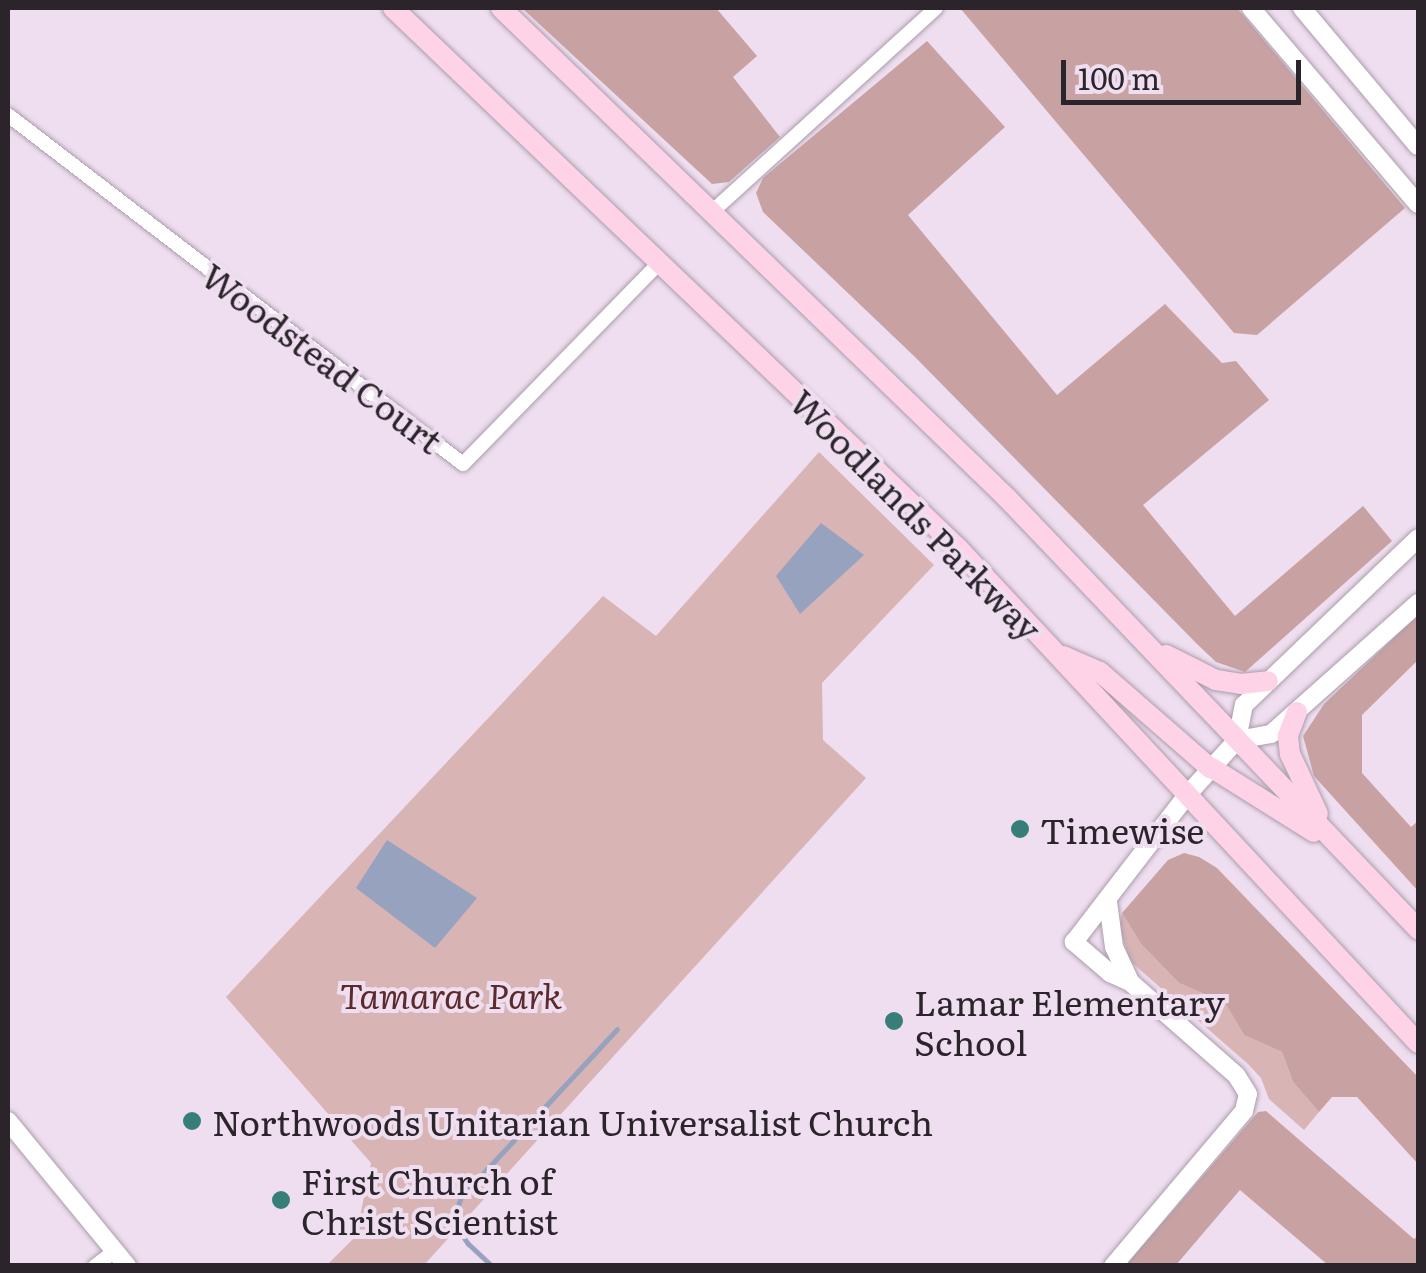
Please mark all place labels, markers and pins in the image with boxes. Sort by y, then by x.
place label: Timewise [1040,808,1204,850]
marker: Timewise [1009,818,1031,840]
place label: Lamar Elementary School [914,980,1225,1062]
marker: Lamar Elementary School [883,1010,905,1032]
place label: Northwoods Unitarian Universalist Church [212,1100,933,1142]
marker: Northwoods Unitarian Universalist Church [181,1110,203,1132]
place label: First Church of Christ Scientist [301,1159,558,1241]
marker: First Church of Christ Scientist [270,1189,292,1211]

